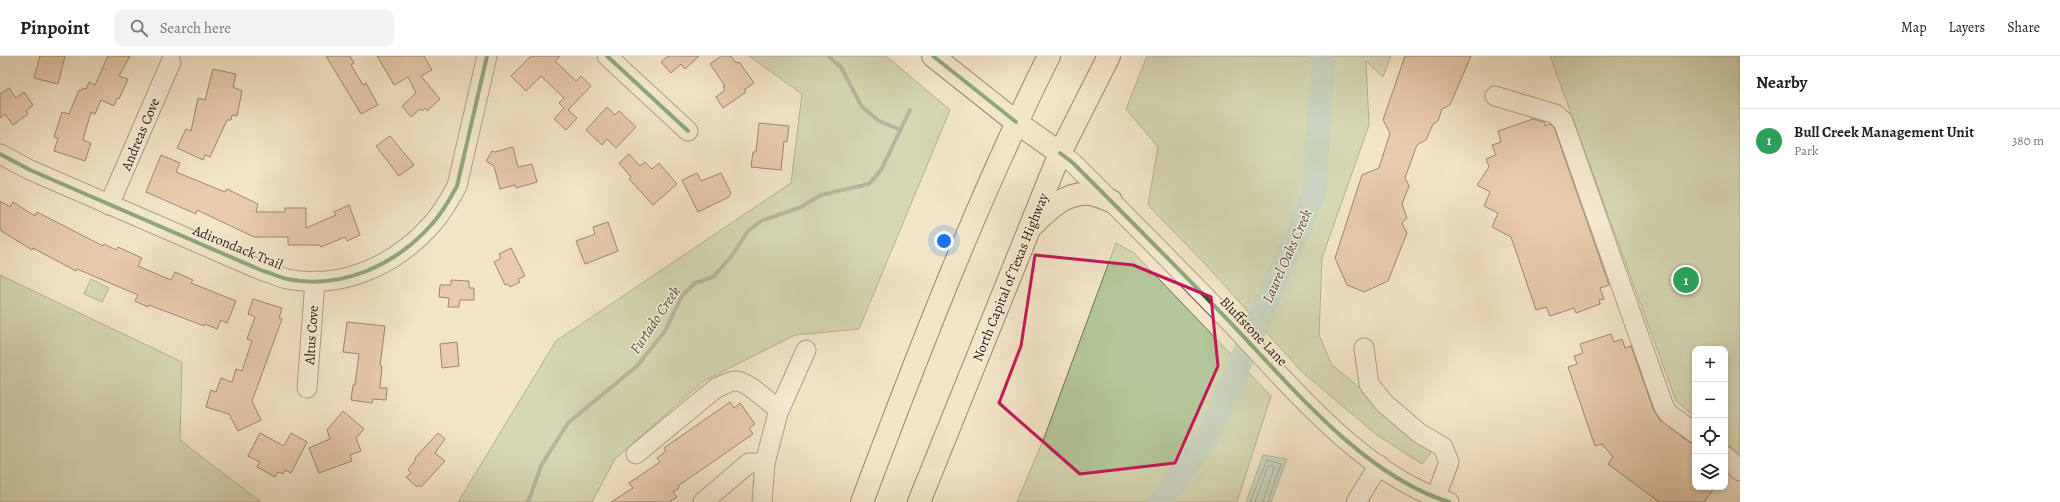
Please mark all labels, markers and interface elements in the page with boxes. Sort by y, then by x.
search box [114,10,394,46]
text: Pinpoint [20,15,90,41]
icon: search [128,17,150,39]
text: Search here [160,18,231,38]
text: Map [1901,18,1927,37]
text: Layers [1949,18,1985,37]
text: Share [2007,18,2040,37]
text: Nearby [1756,71,1807,94]
street label: Andreas Cove [116,95,164,174]
text: Bull Creek Management Unit [1794,122,1974,142]
text: 1 [1767,132,1771,149]
text: 380 m [2012,132,2044,149]
text: Park [1794,142,1818,159]
street label: North Capital of Texas Highway [968,189,1053,364]
water label: Laurel Oaks Creek [1257,206,1317,306]
street label: Adirondack Trail [189,220,286,274]
your location [934,231,954,251]
pin: 1 [1673,265,1699,295]
water label: Furtado Creek [625,282,685,358]
street label: Bluffstone Lane [1216,292,1292,370]
street label: Altus Cove [300,305,323,366]
map controls [1692,346,1728,490]
button: + [1692,346,1728,382]
button: − [1692,382,1728,418]
button: locate [1692,418,1728,454]
button: layers [1692,454,1728,490]

